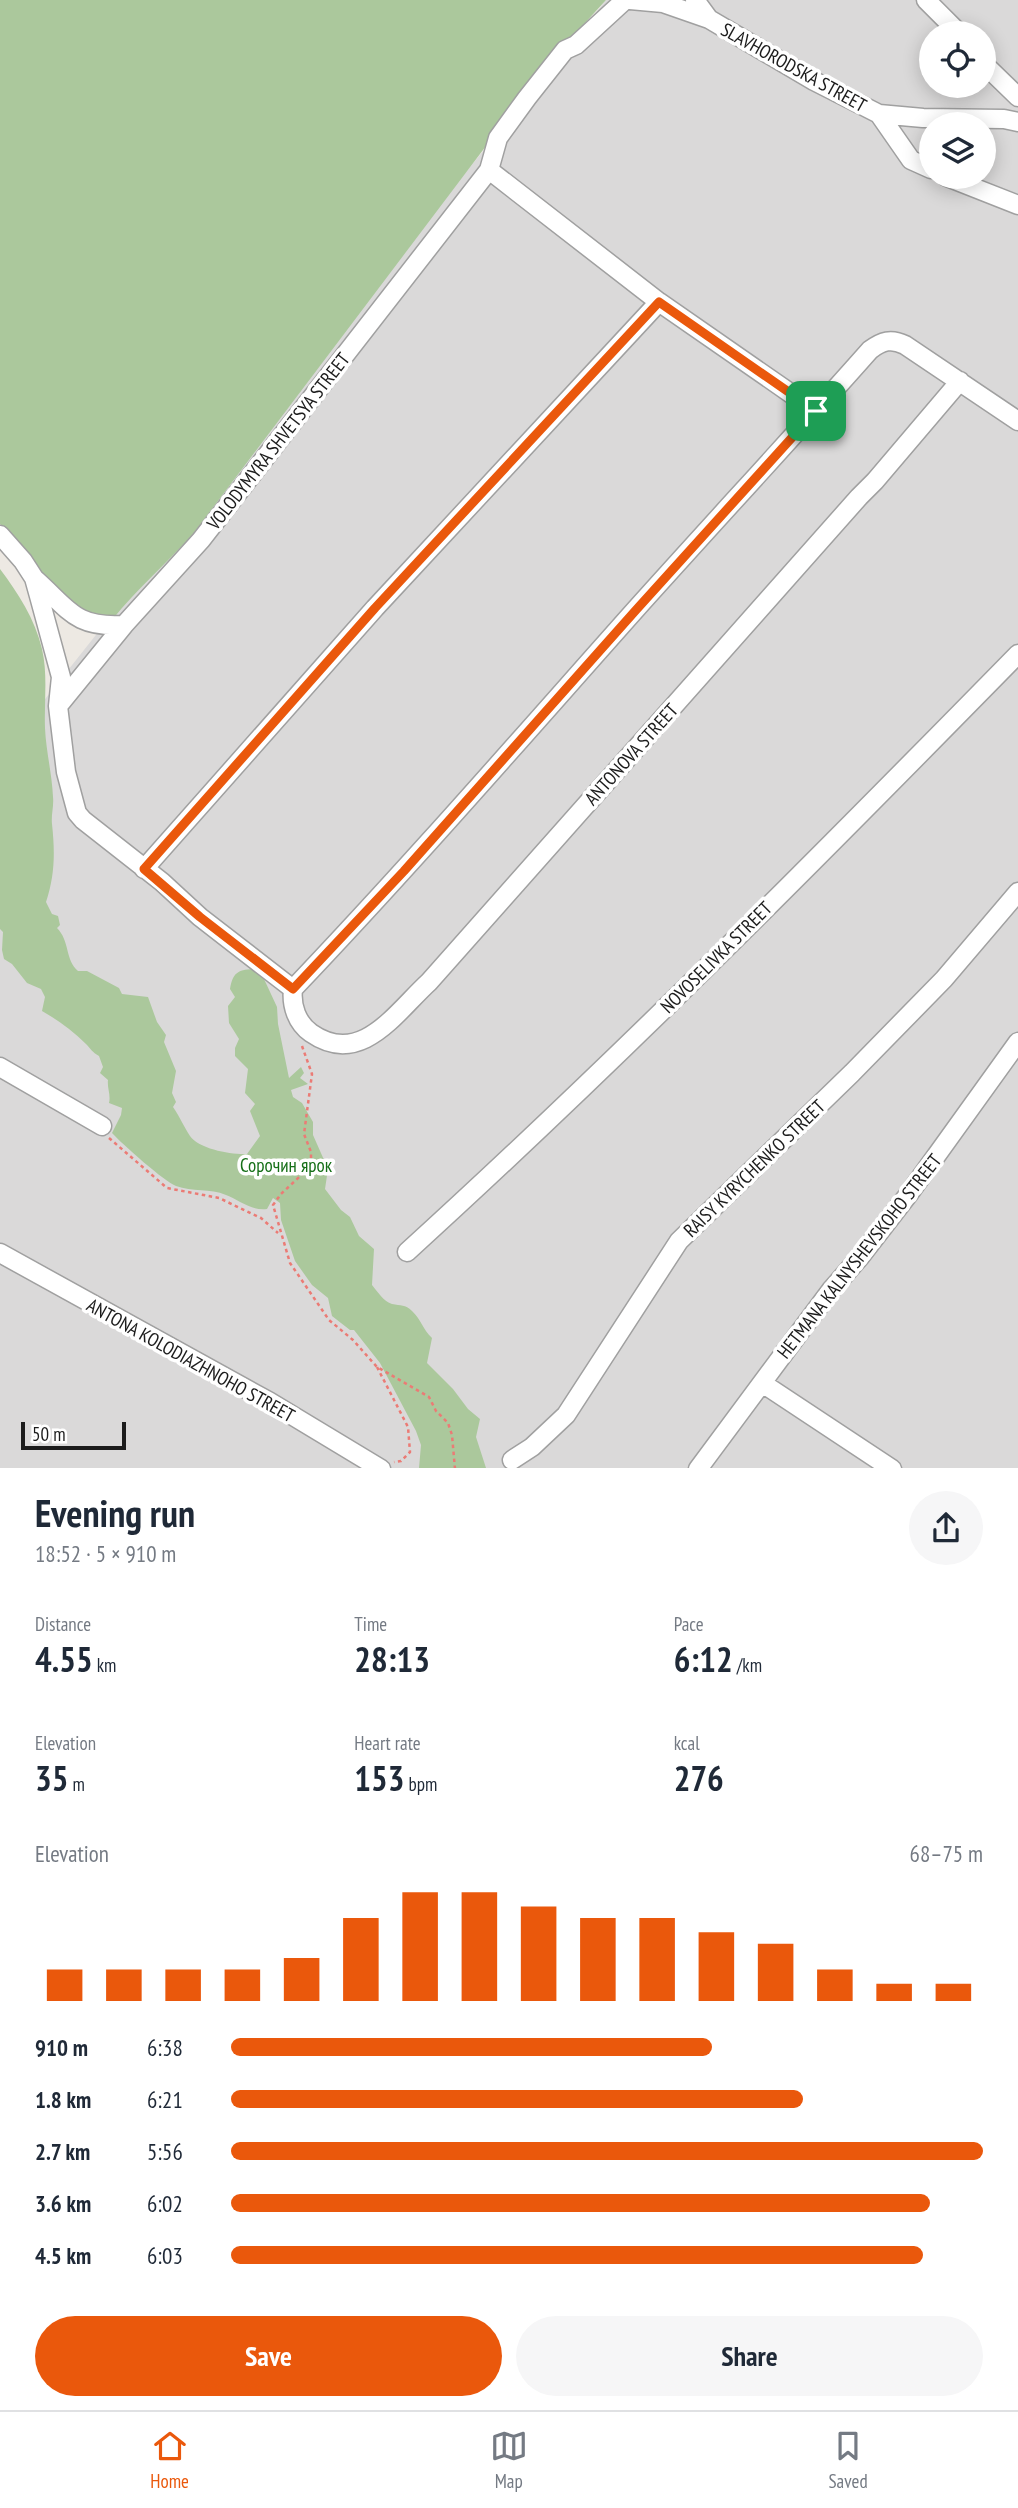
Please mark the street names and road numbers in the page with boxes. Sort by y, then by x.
street label: SLAVHORODSKA STREET [717,17,871,117]
street label: VOLODYMYRA SHVETSYA STREET [201,347,355,535]
street label: ANTONOVA STREET [579,698,683,810]
street label: NOVOSELIVKA STREET [655,896,777,1018]
street label: RAISY KYRYCHENKO STREET [678,1094,830,1242]
street label: HETMANA KALNYSHEVSKOHO STREET [772,1148,947,1363]
street label: ANTONA KOLODIAZHNOHO STREET [83,1293,300,1428]

